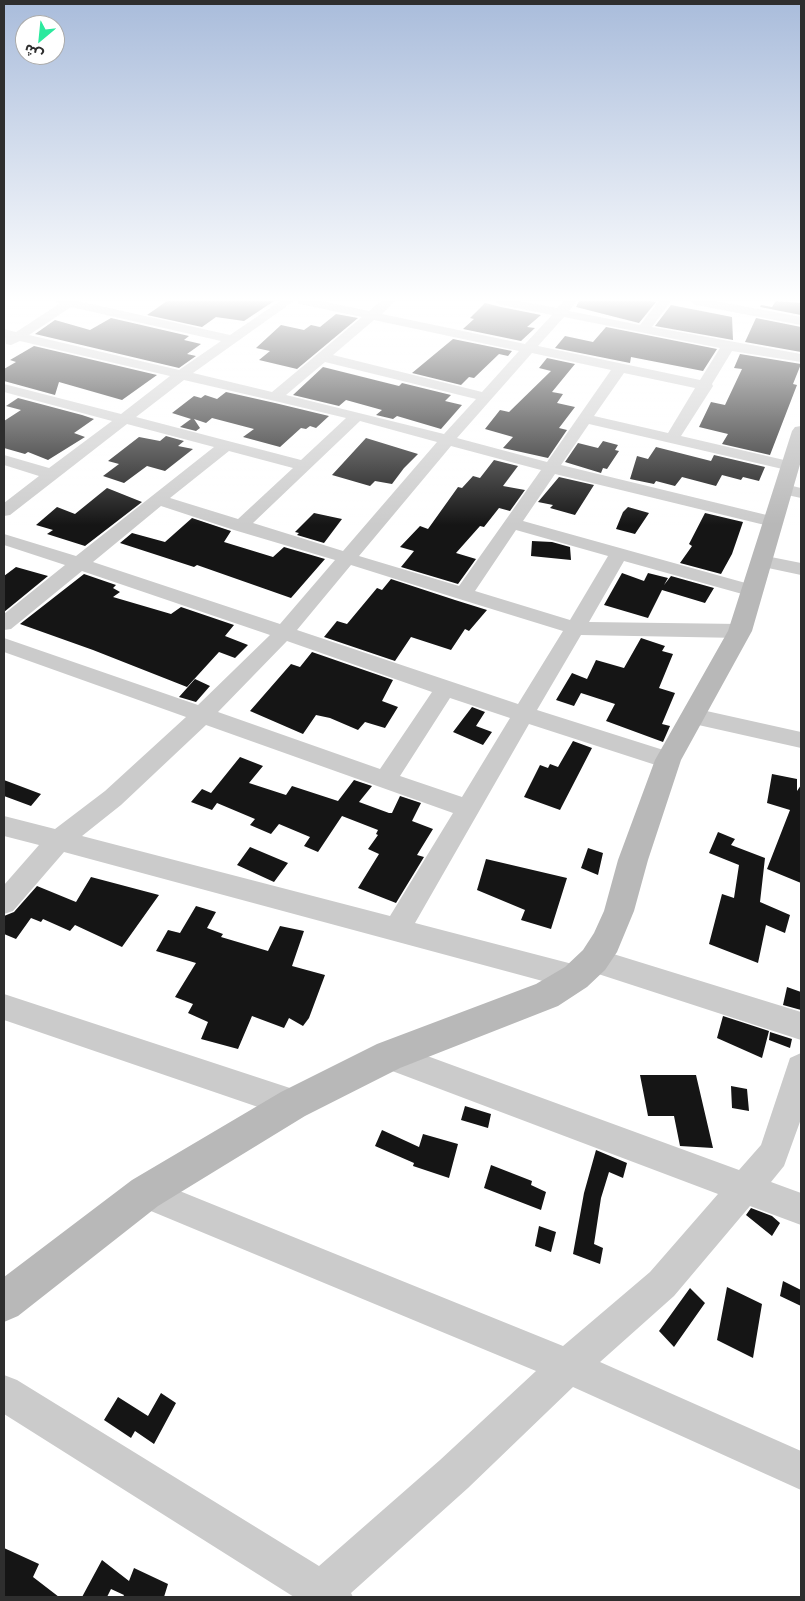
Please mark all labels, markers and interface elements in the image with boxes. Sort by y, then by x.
north arrow [15,15,65,65]
text: ش [20,40,46,66]

